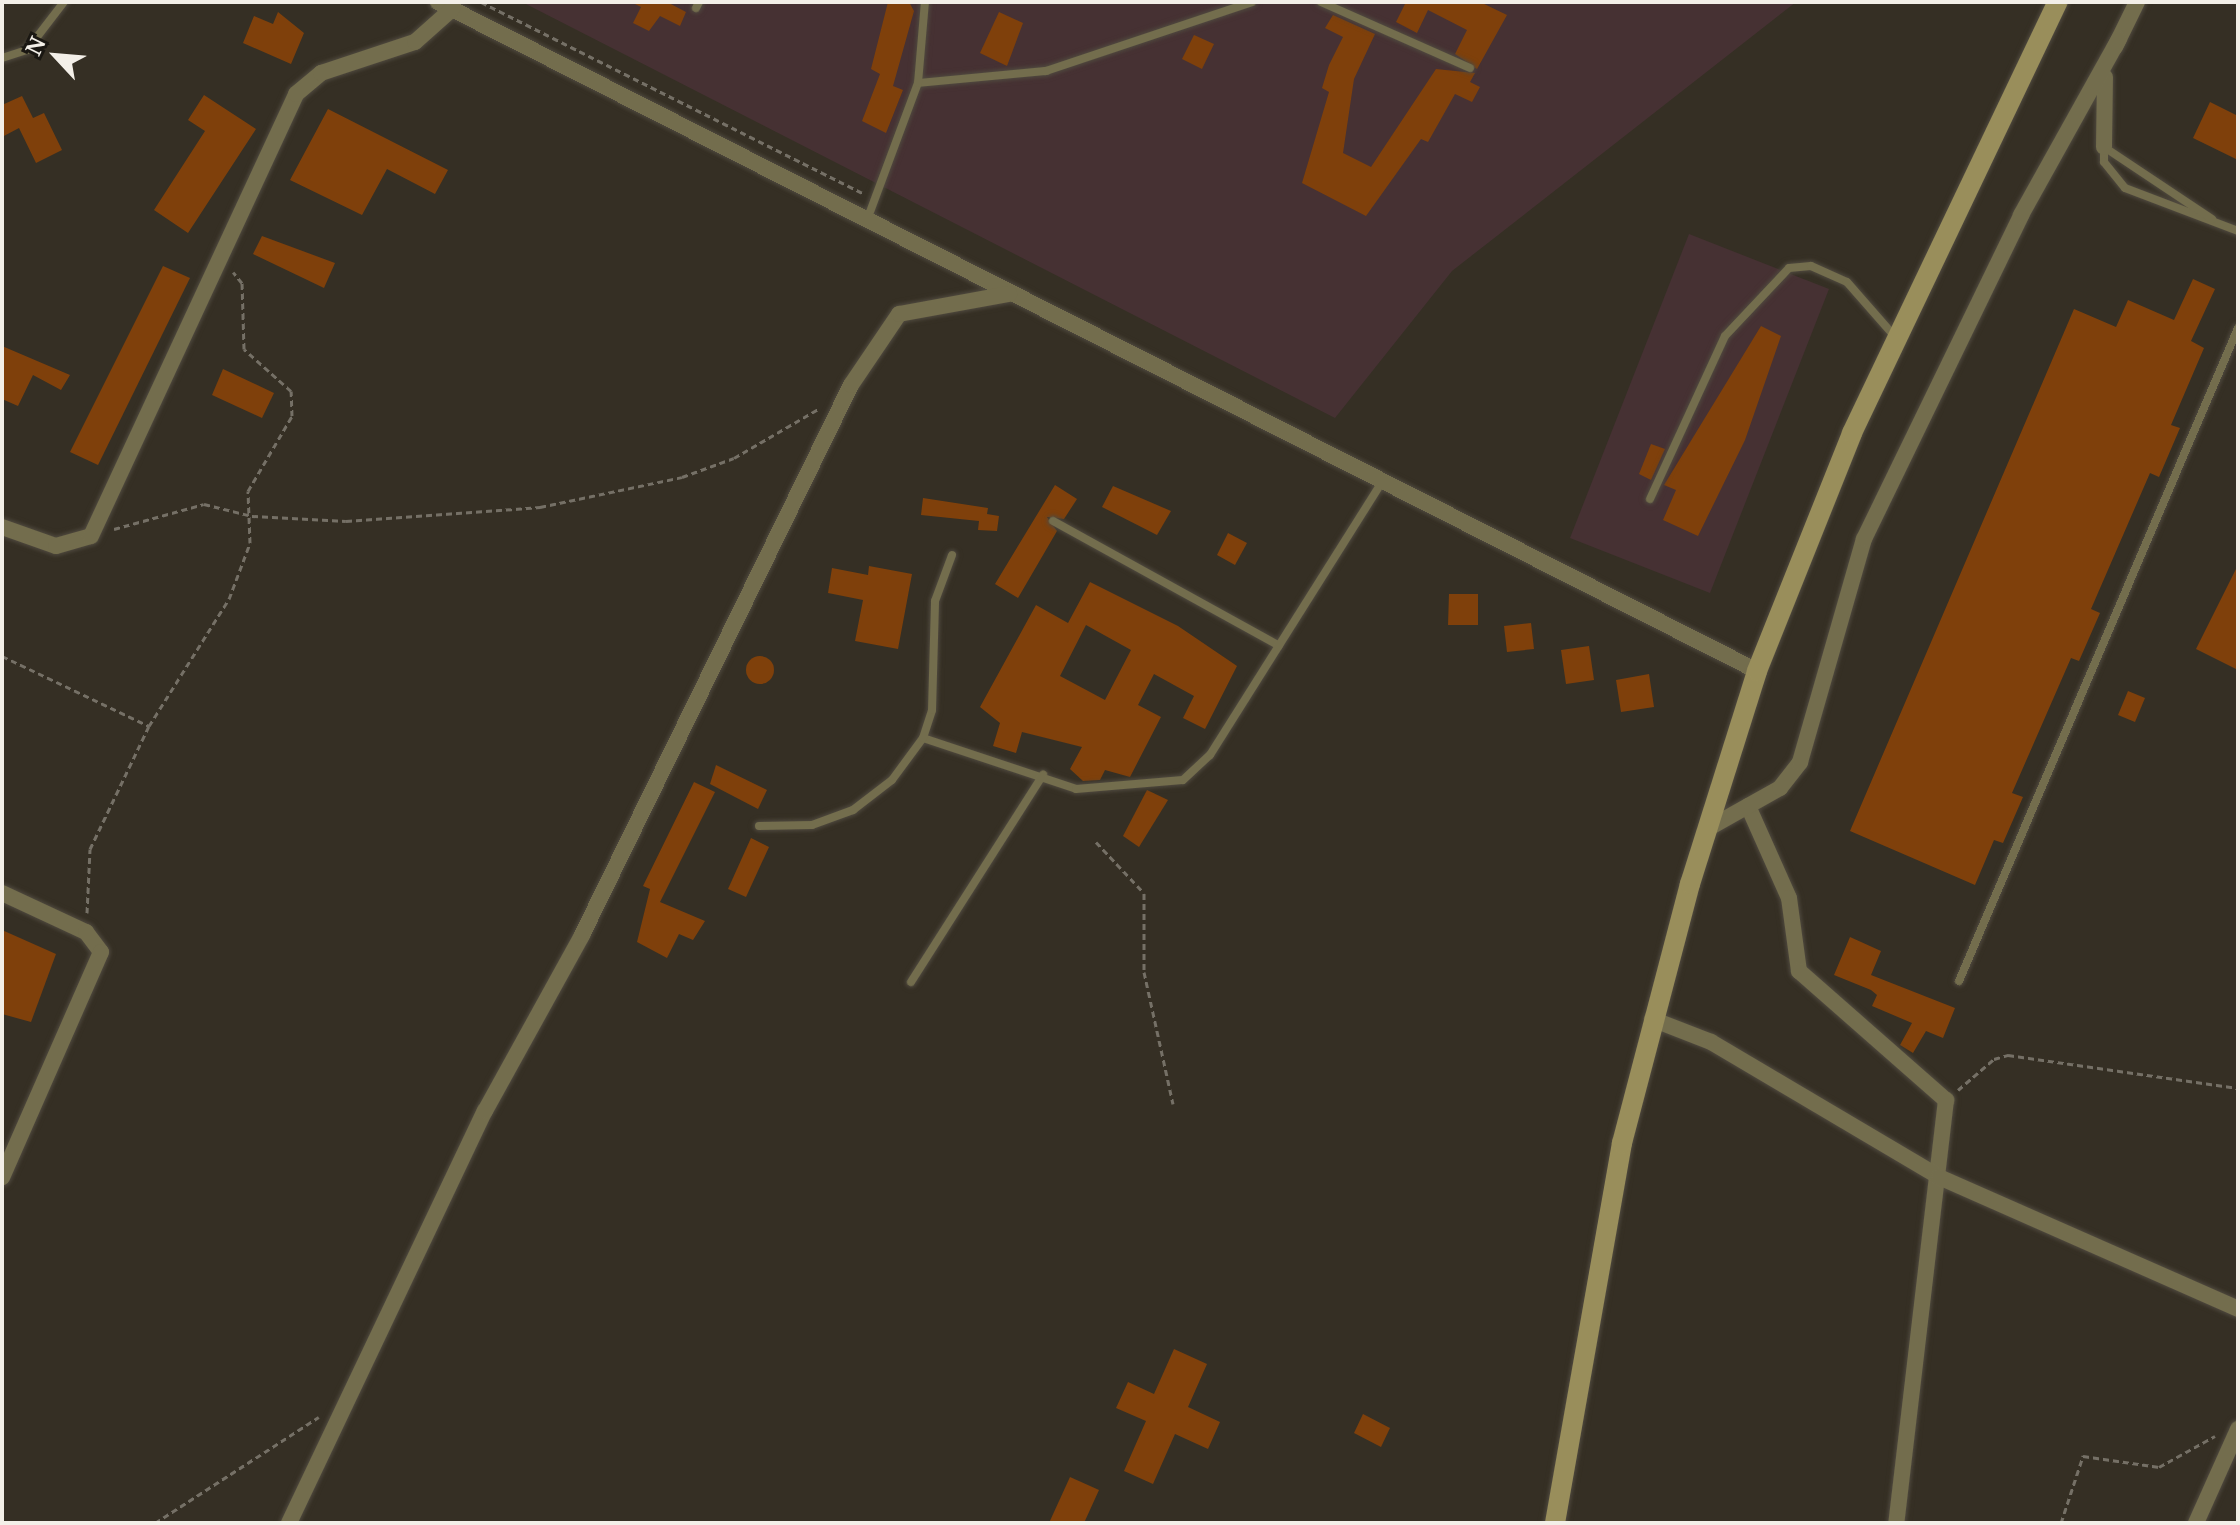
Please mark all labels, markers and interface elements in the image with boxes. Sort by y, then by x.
north arrow [16,16,96,96]
text: N [17,31,52,60]

